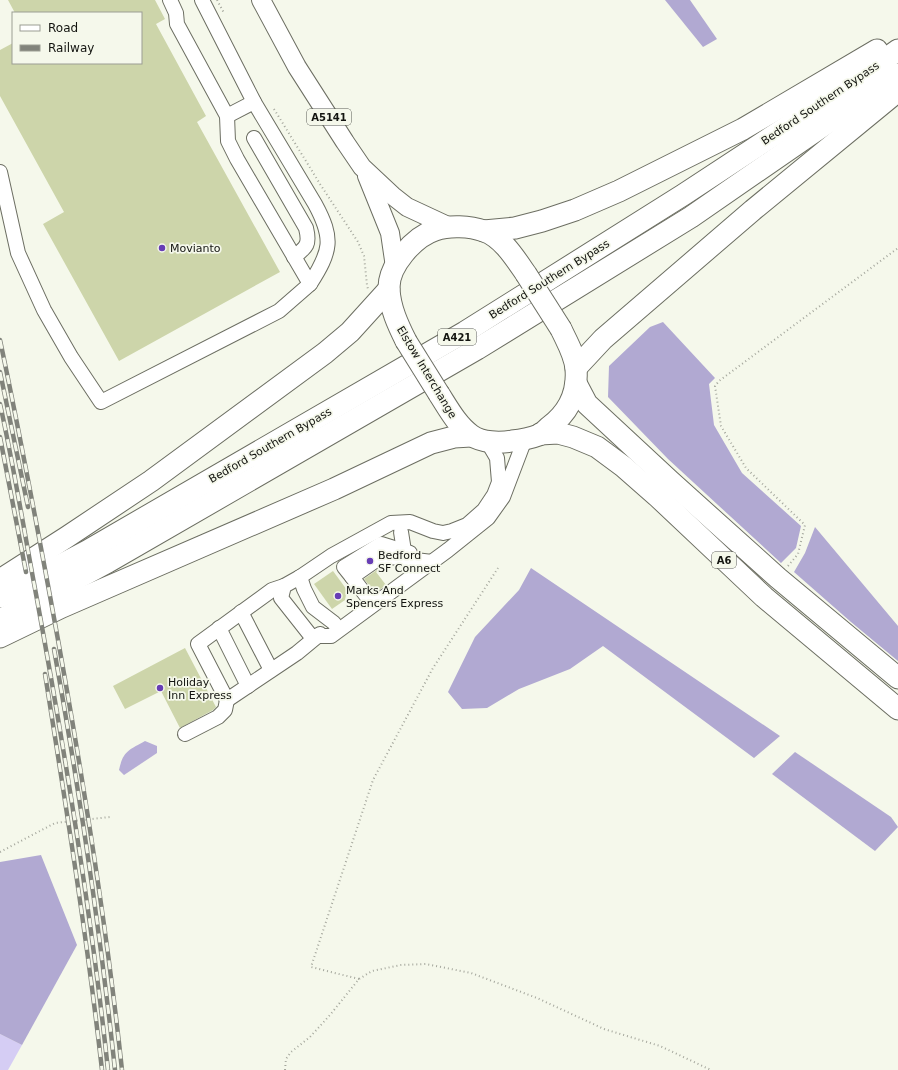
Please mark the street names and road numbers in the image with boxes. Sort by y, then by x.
street label: Bedford Southern Bypass [759,59,882,148]
road number: A5141 [307,109,351,125]
street label: Bedford Southern Bypass [487,237,612,322]
street label: Elstow Interchange [394,324,459,421]
road number: A421 [438,329,476,345]
street label: Bedford Southern Bypass [207,405,334,486]
road number: A6 [712,552,736,568]

